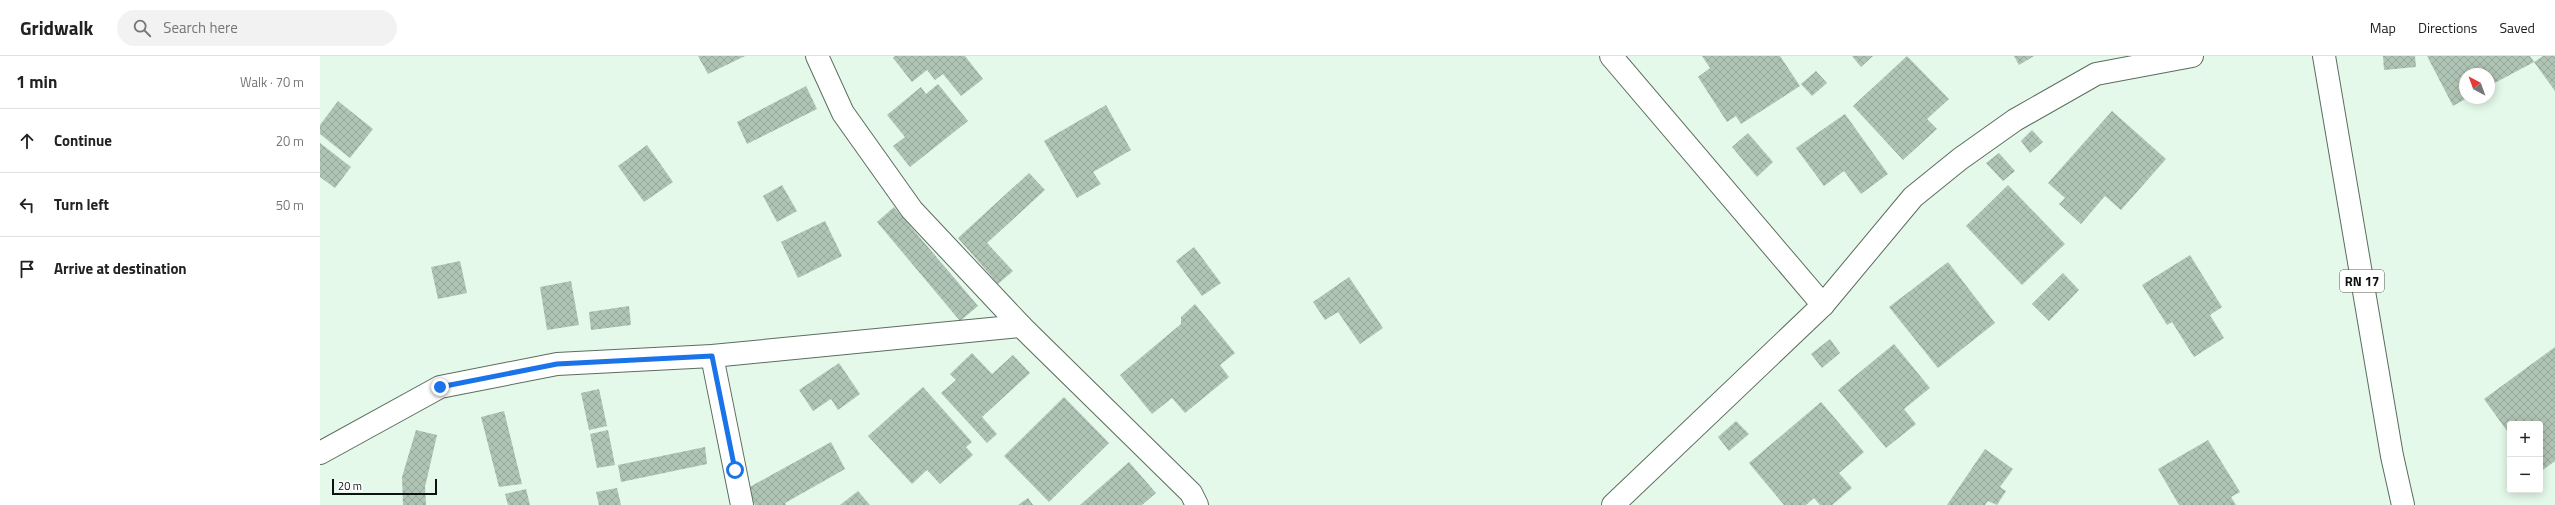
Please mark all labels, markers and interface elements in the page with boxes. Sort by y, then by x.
search box [117,10,397,46]
text: Gridwalk [20,13,93,42]
text: Search here [163,16,238,39]
icon: search [131,17,153,39]
text: Map [2370,17,2396,38]
text: Directions [2418,17,2477,38]
text: Saved [2499,17,2535,38]
north arrow [2459,68,2495,104]
text: 1 min [16,69,57,95]
text: Walk · 70 m [240,72,304,92]
text: Continue [54,129,112,152]
icon: ahead [16,130,38,152]
text: 20 m [276,131,304,151]
text: Turn left [54,193,109,216]
icon: left [16,194,38,216]
text: 50 m [276,195,304,215]
text: Arrive at destination [54,257,187,280]
icon: arrive [16,258,38,280]
road number: RN 17 [2340,270,2384,292]
route end [431,378,449,396]
map controls [2507,421,2543,493]
button: + [2507,421,2543,457]
button: − [2507,457,2543,493]
route start [726,461,744,479]
scale bar [332,477,437,496]
text: 20 m [338,478,362,494]

